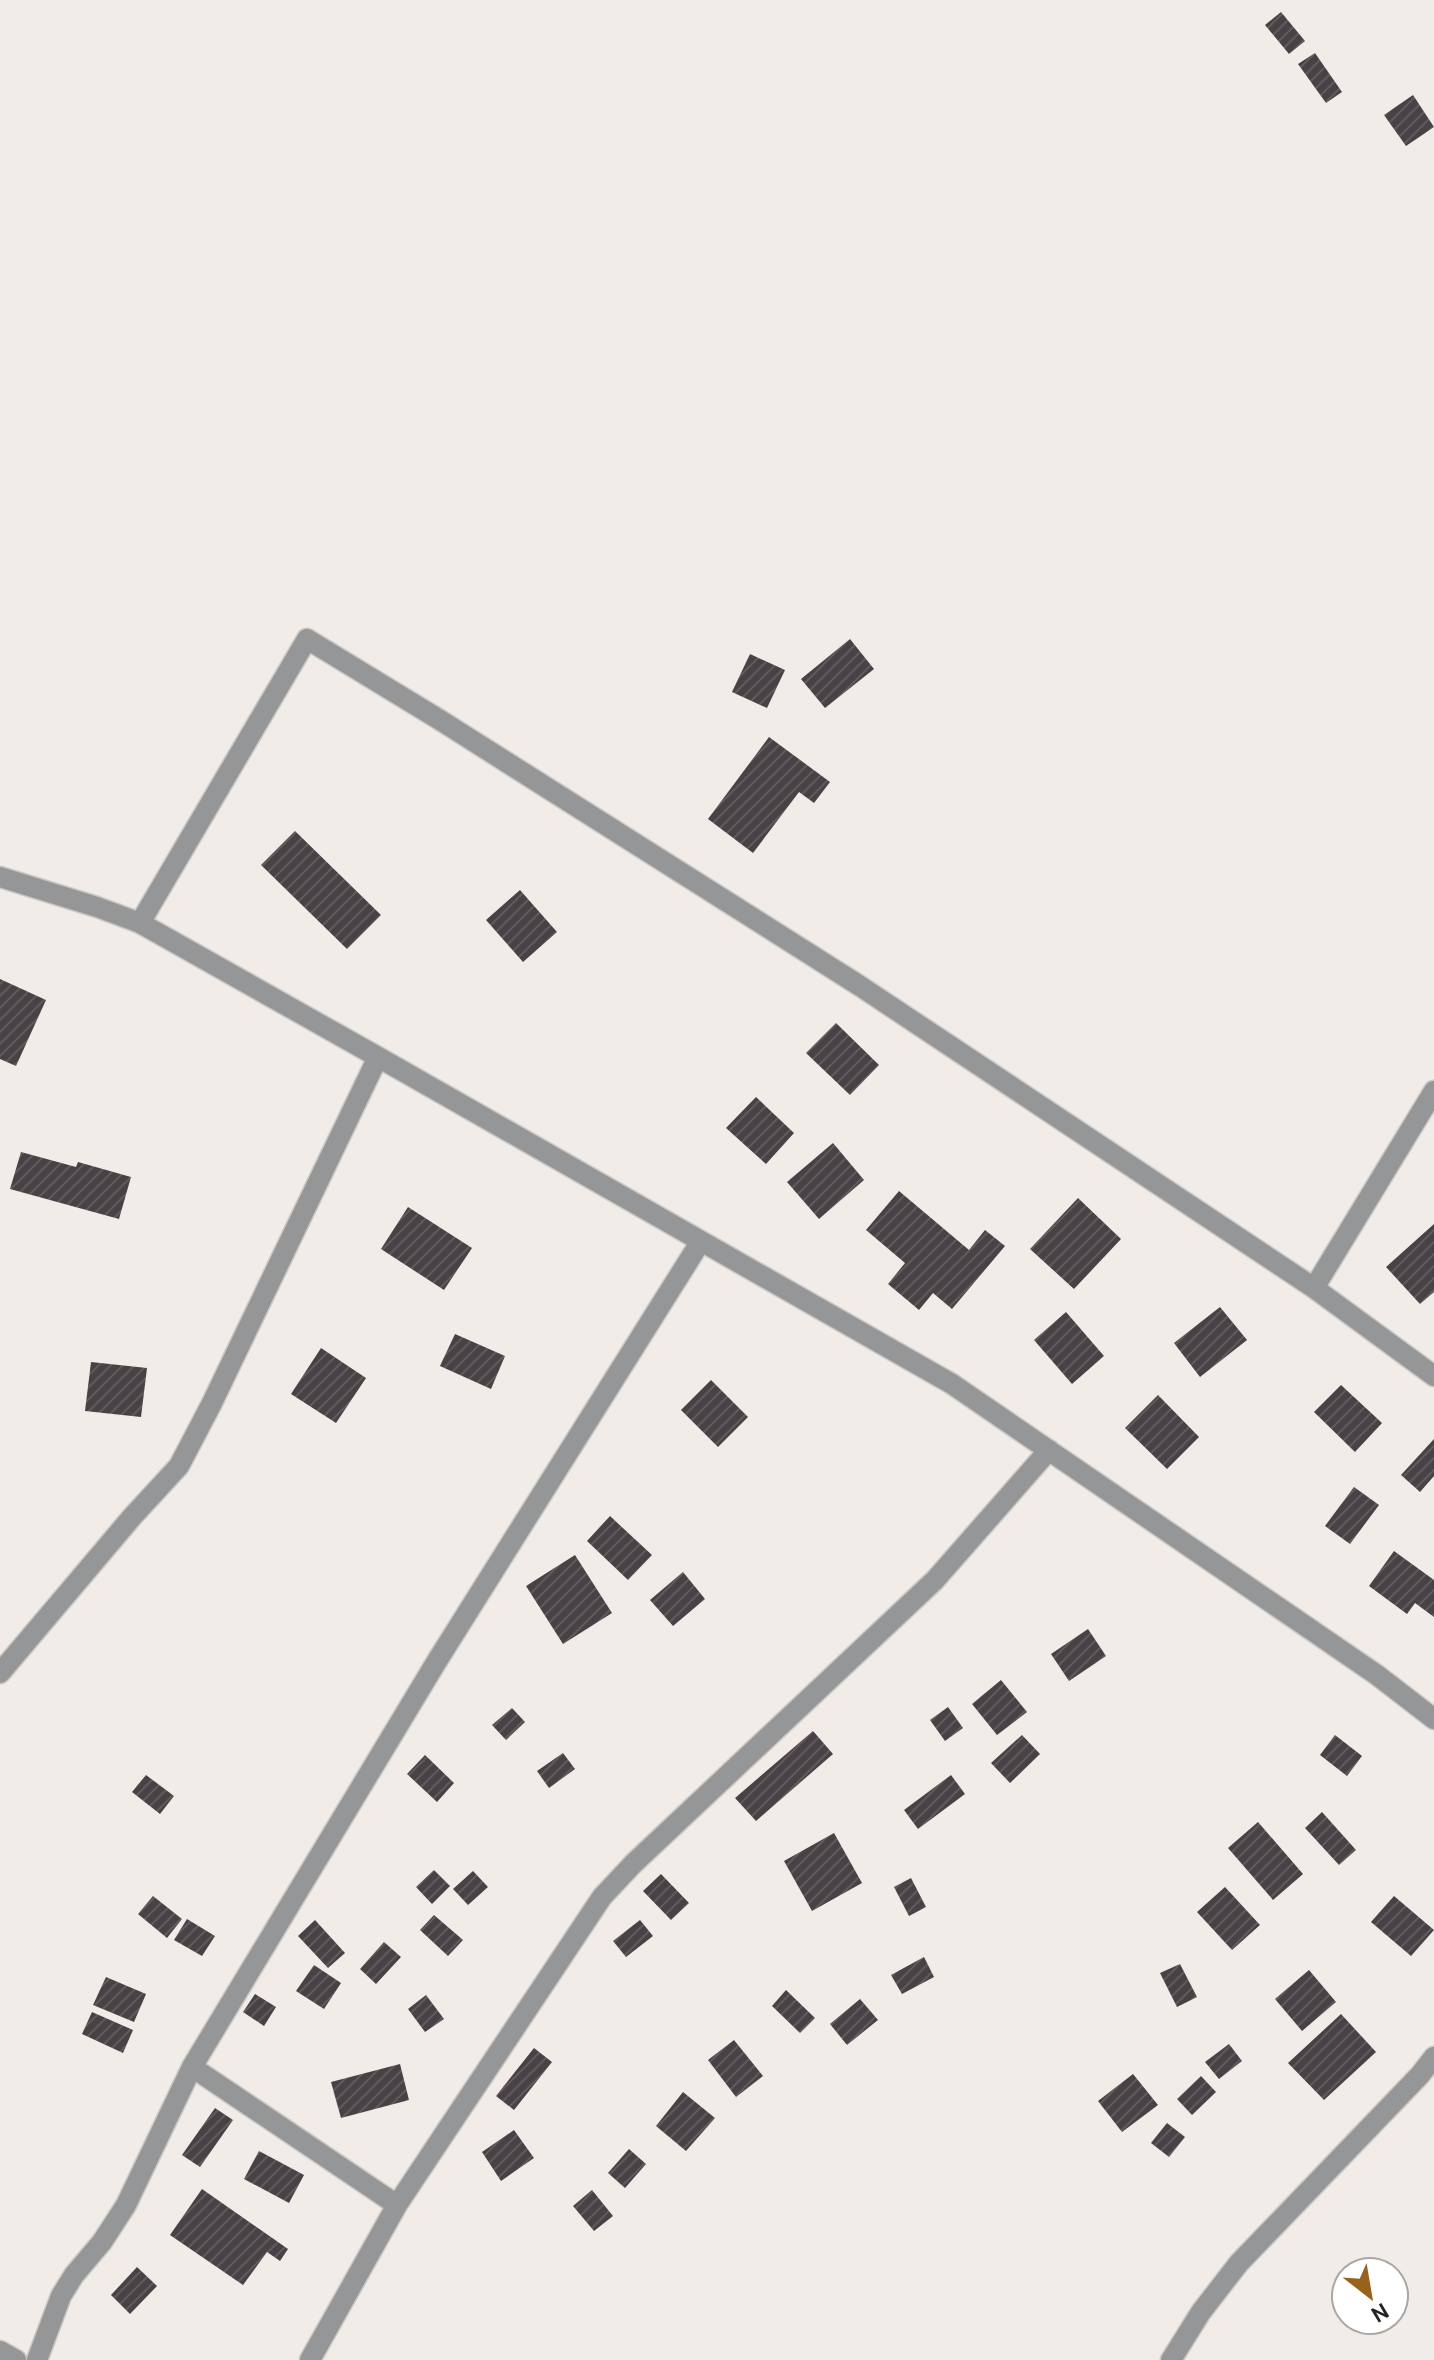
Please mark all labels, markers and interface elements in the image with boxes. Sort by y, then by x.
north arrow [1330,2256,1410,2336]
text: N [1366,2297,1394,2328]

